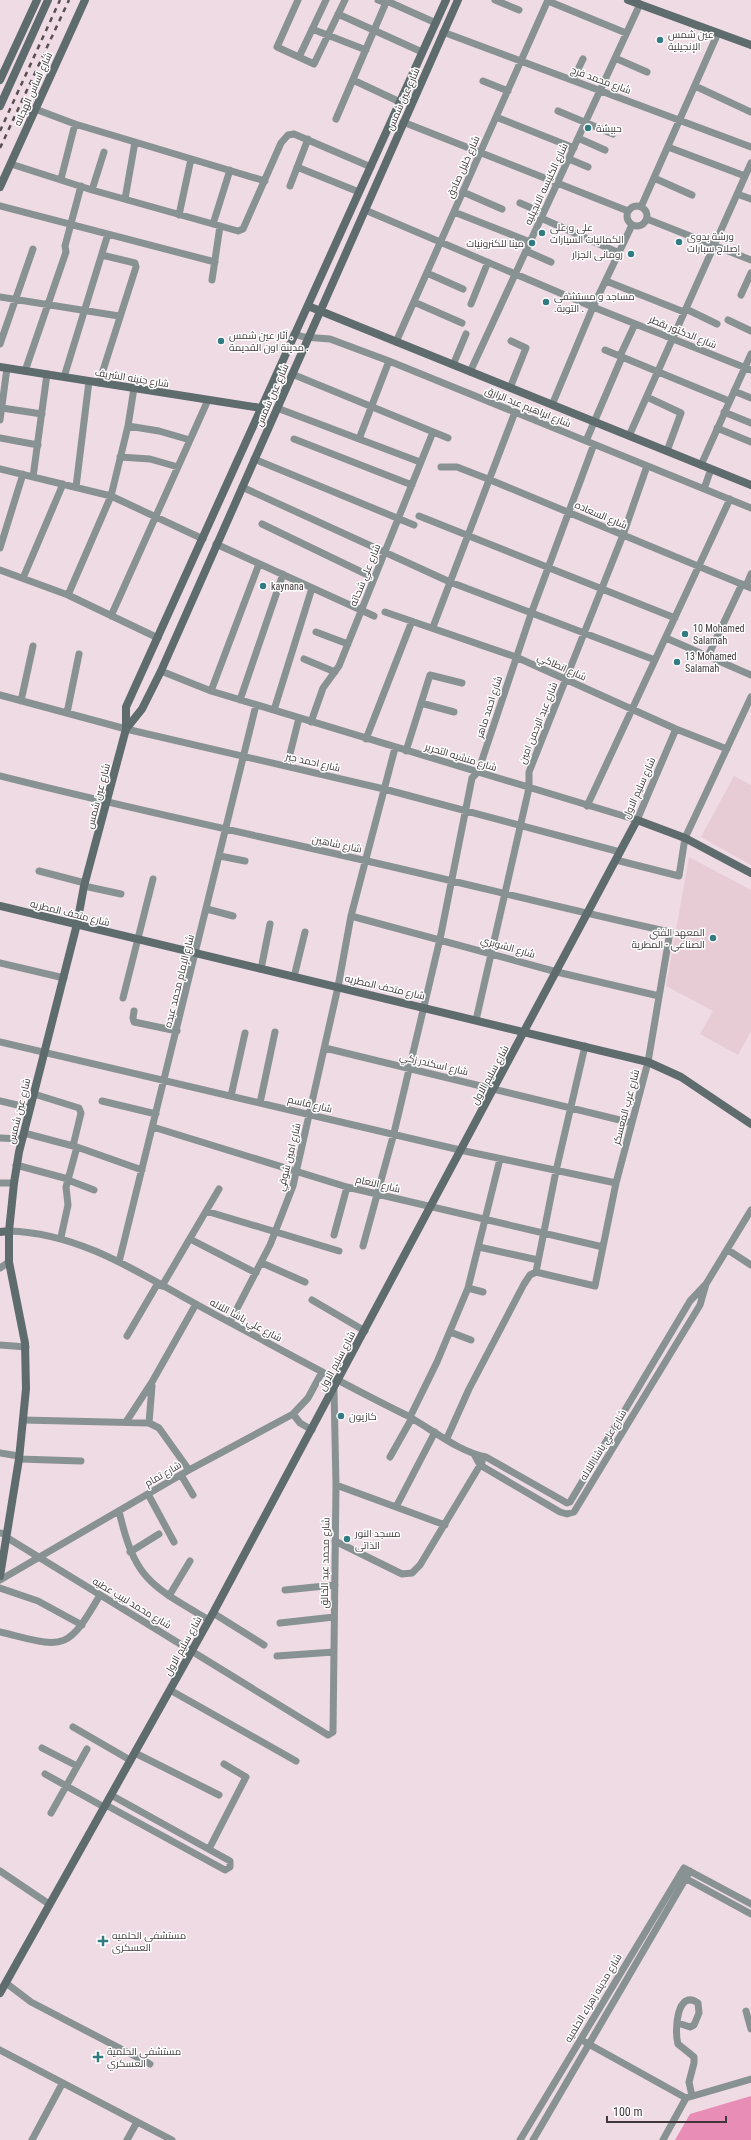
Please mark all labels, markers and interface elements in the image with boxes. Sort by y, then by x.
place label: عين شمس الإنجيلية [668,29,714,53]
marker: عين شمس الإنجيلية [655,35,665,45]
street label: شارع اساس الهجانه [12,50,55,128]
street label: شارع محمد فرج [569,64,633,97]
street label: شارع عين شمس [384,66,423,132]
marker: حبيشة [583,123,593,133]
place label: حبيشة [596,123,622,134]
street label: شارع خليل صادق [444,134,483,200]
street label: شارع الكنيسه الانجيليه [522,141,571,227]
place label: على و على الكماليات السيارات [550,222,624,245]
marker: على و على الكماليات السيارات [537,228,547,238]
place label: ورشة بدوى إصلاح سبارات [687,231,740,255]
marker: ورشة بدوى إصلاح سبارات [674,237,684,247]
place label: مينا للكنرونيات [466,238,524,249]
marker: مينا للكنرونيات [527,238,537,248]
place label: رومانى الجزار [571,249,623,261]
marker: رومانى الجزار [626,249,636,259]
place label: مساجد و مستشفى .التوبة . [554,291,635,314]
marker: مساجد و مستشفى .التوبة . [541,297,551,307]
street label: شارع الدكتور بقطر [646,313,718,351]
place label: آثار عين شمس . مدينة اون القديمة . [229,330,309,354]
marker: آثار عين شمس . مدينة اون القديمة . [216,336,226,346]
street label: شارع عين شمس [253,362,292,428]
street label: شارع جنينه الشريف [94,367,170,390]
street label: شارع ابراهيم عبد الرازق [483,385,572,431]
street label: شارع السعاده [573,499,629,532]
street label: شارع علي شحاته [348,542,384,608]
marker: kaynana [258,581,268,591]
place label: kaynana [271,581,304,592]
place label: 10 Mohamed Salamah [693,623,745,646]
marker: 10 Mohamed Salamah [680,629,690,639]
street label: شارع انطاكي [535,651,588,685]
place label: 13 Mohamed Salamah [685,651,737,674]
marker: 13 Mohamed Salamah [672,657,682,667]
street label: شارع احمد ماهر [473,675,505,741]
street label: شارع عبد الرحمن امين [517,680,560,766]
street label: شارع منشيه التحرير [423,741,498,774]
street label: شارع احمد جبر [283,750,341,775]
street label: شارع سليم الاول [621,756,659,821]
street label: شارع عين شمس [84,762,113,830]
street label: شارع شاهين [311,833,363,856]
street label: شارع متحف المطريه [29,898,111,929]
place label: المعهد الفني الصناعي - المطرية [631,927,705,952]
street label: شارع الإمام محمد عبده [162,933,198,1029]
marker: المعهد الفني الصناعي - المطرية [708,933,718,943]
street label: شارع الشوبري [479,934,536,962]
street label: شارع متحف المطريه [344,972,426,1003]
street label: شارع سليم الاول [469,1043,513,1108]
street label: شارع اسكندر زكي [398,1051,469,1079]
street label: شارع غرب المعسكر [610,1068,642,1147]
street label: شارع عين شمس [6,1077,33,1145]
street label: شارع قاسم [286,1094,333,1116]
street label: شارع امين شوقي [275,1122,305,1193]
street label: شارع النعام [354,1174,401,1196]
street label: شارع علي باشا اللاله [207,1296,284,1345]
street label: شارع سليم الاول [317,1329,359,1394]
street label: شارع علي باشا اللاله [578,1408,630,1483]
marker: كازيون [336,1411,346,1421]
place label: كازيون [349,1411,377,1423]
street label: شارع تمام [143,1459,184,1491]
street label: شارع محمد عبد الخالق [319,1517,332,1609]
place label: مسجد النور الذاتى [354,1528,401,1552]
marker: مسجد النور الذاتى [342,1534,352,1544]
street label: شارع محمد لبيب عطيه [90,1575,173,1632]
street label: شارع سليم الاول [162,1614,206,1679]
place label: مستشفى الحلميه العسكرى [112,1930,186,1954]
marker: مستشفى الحلميه العسكرى [97,1935,109,1947]
street label: شارع مدينه زهراء الحلميه [562,1952,625,2045]
place label: مستشفي الحلمية العسكري [107,2046,181,2071]
marker: مستشفي الحلمية العسكري [92,2051,104,2063]
scale bar [607,2098,726,2124]
text: 100 m [613,2105,643,2119]

